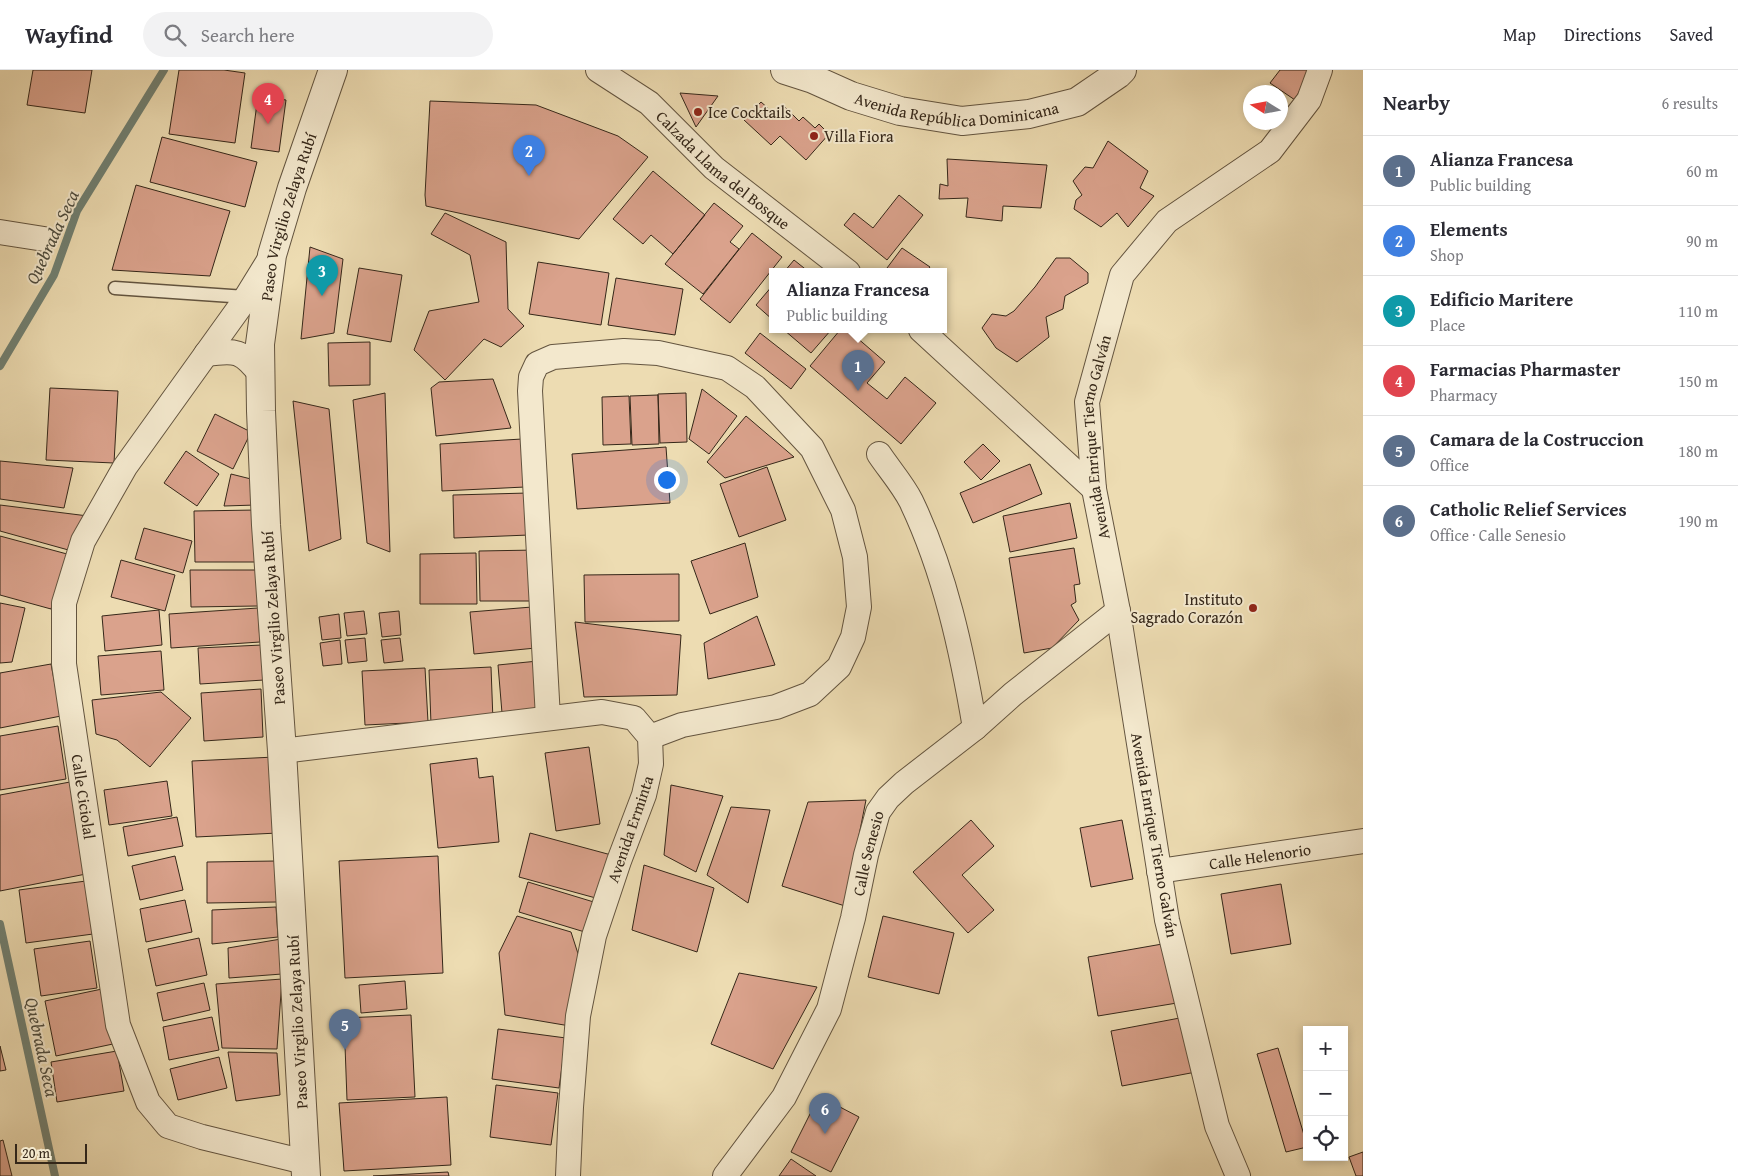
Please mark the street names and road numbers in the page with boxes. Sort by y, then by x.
street label: Avenida República Dominicana [852,86,1061,133]
street label: Calzada Llama del Bosque [651,105,796,235]
street label: Paseo Virgilio Zelaya Rubí [254,129,323,302]
street label: Avenida Enrique Tierno Galván [1075,332,1117,542]
street label: Paseo Virgilio Zelaya Rubí [255,530,291,706]
street label: Avenida Enrique Tierno Galván [1125,731,1185,939]
street label: Calle Ciciolal [66,752,102,841]
street label: Avenida Erminta [600,772,660,886]
street label: Calle Senesio [846,808,890,898]
street label: Calle Helenorio [1207,837,1313,876]
street label: Paseo Virgilio Zelaya Rubí [280,934,314,1109]

